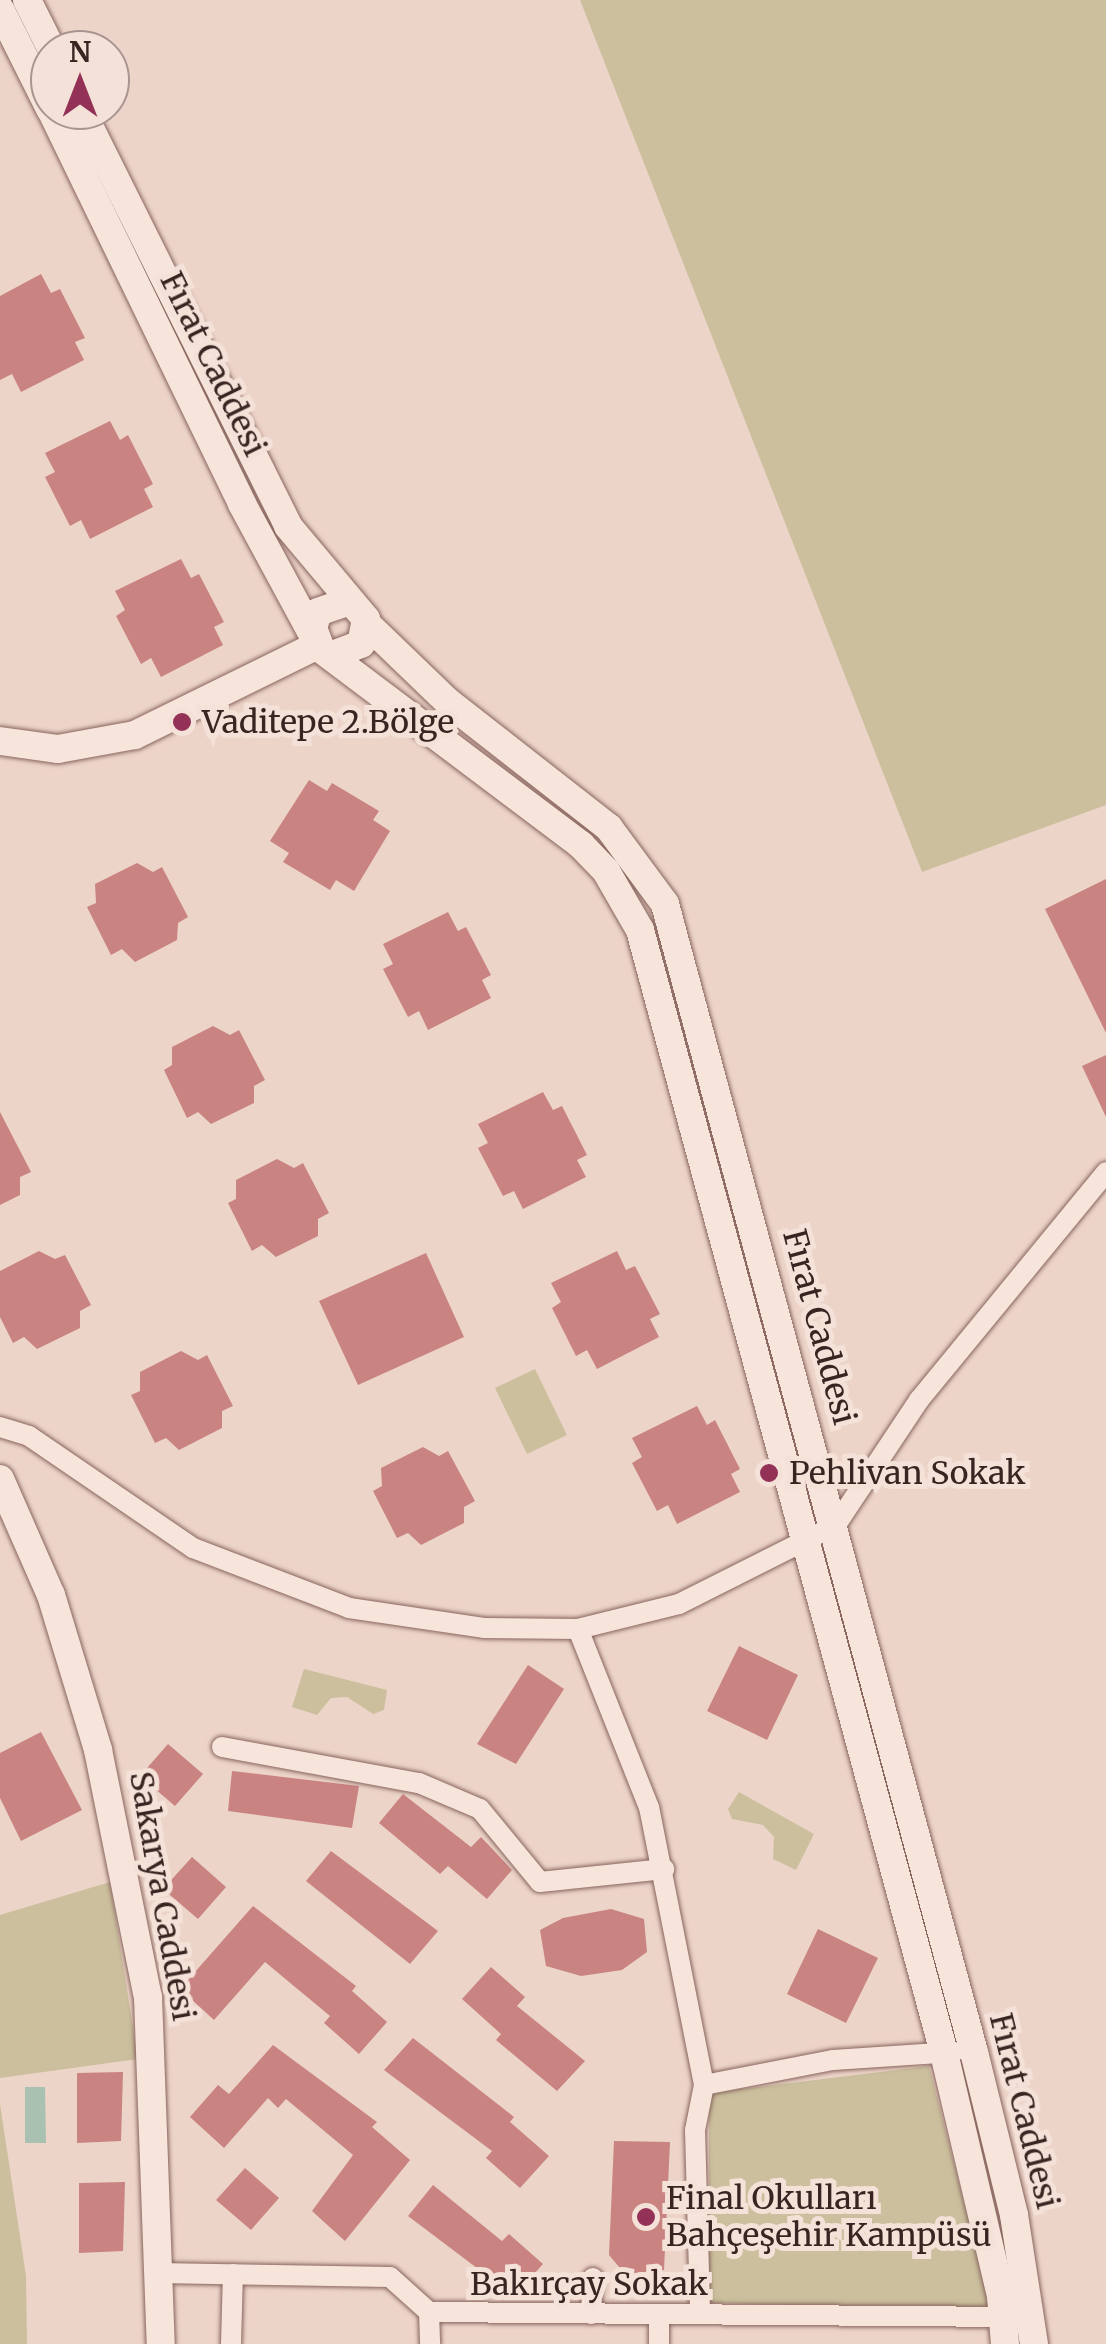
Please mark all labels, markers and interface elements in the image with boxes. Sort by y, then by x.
north arrow [30,30,130,130]
text: N [69,34,91,70]
street label: Fırat Caddesi [152,266,274,462]
place label: Vaditepe 2.Bölge [202,703,454,741]
marker: Vaditepe 2.Bölge [171,711,193,733]
street label: Fırat Caddesi [775,1225,863,1429]
place label: Pehlivan Sokak [789,1454,1026,1492]
marker: Pehlivan Sokak [758,1462,780,1484]
street label: Sakarya Caddesi [121,1768,203,2024]
street label: Fırat Caddesi [981,2009,1067,2213]
place label: Final Okulları Bahçeşehir Kampüsü [666,2180,992,2255]
marker: Final Okulları Bahçeşehir Kampüsü [635,2206,657,2228]
street label: Bakırçay Sokak [470,2265,708,2303]

